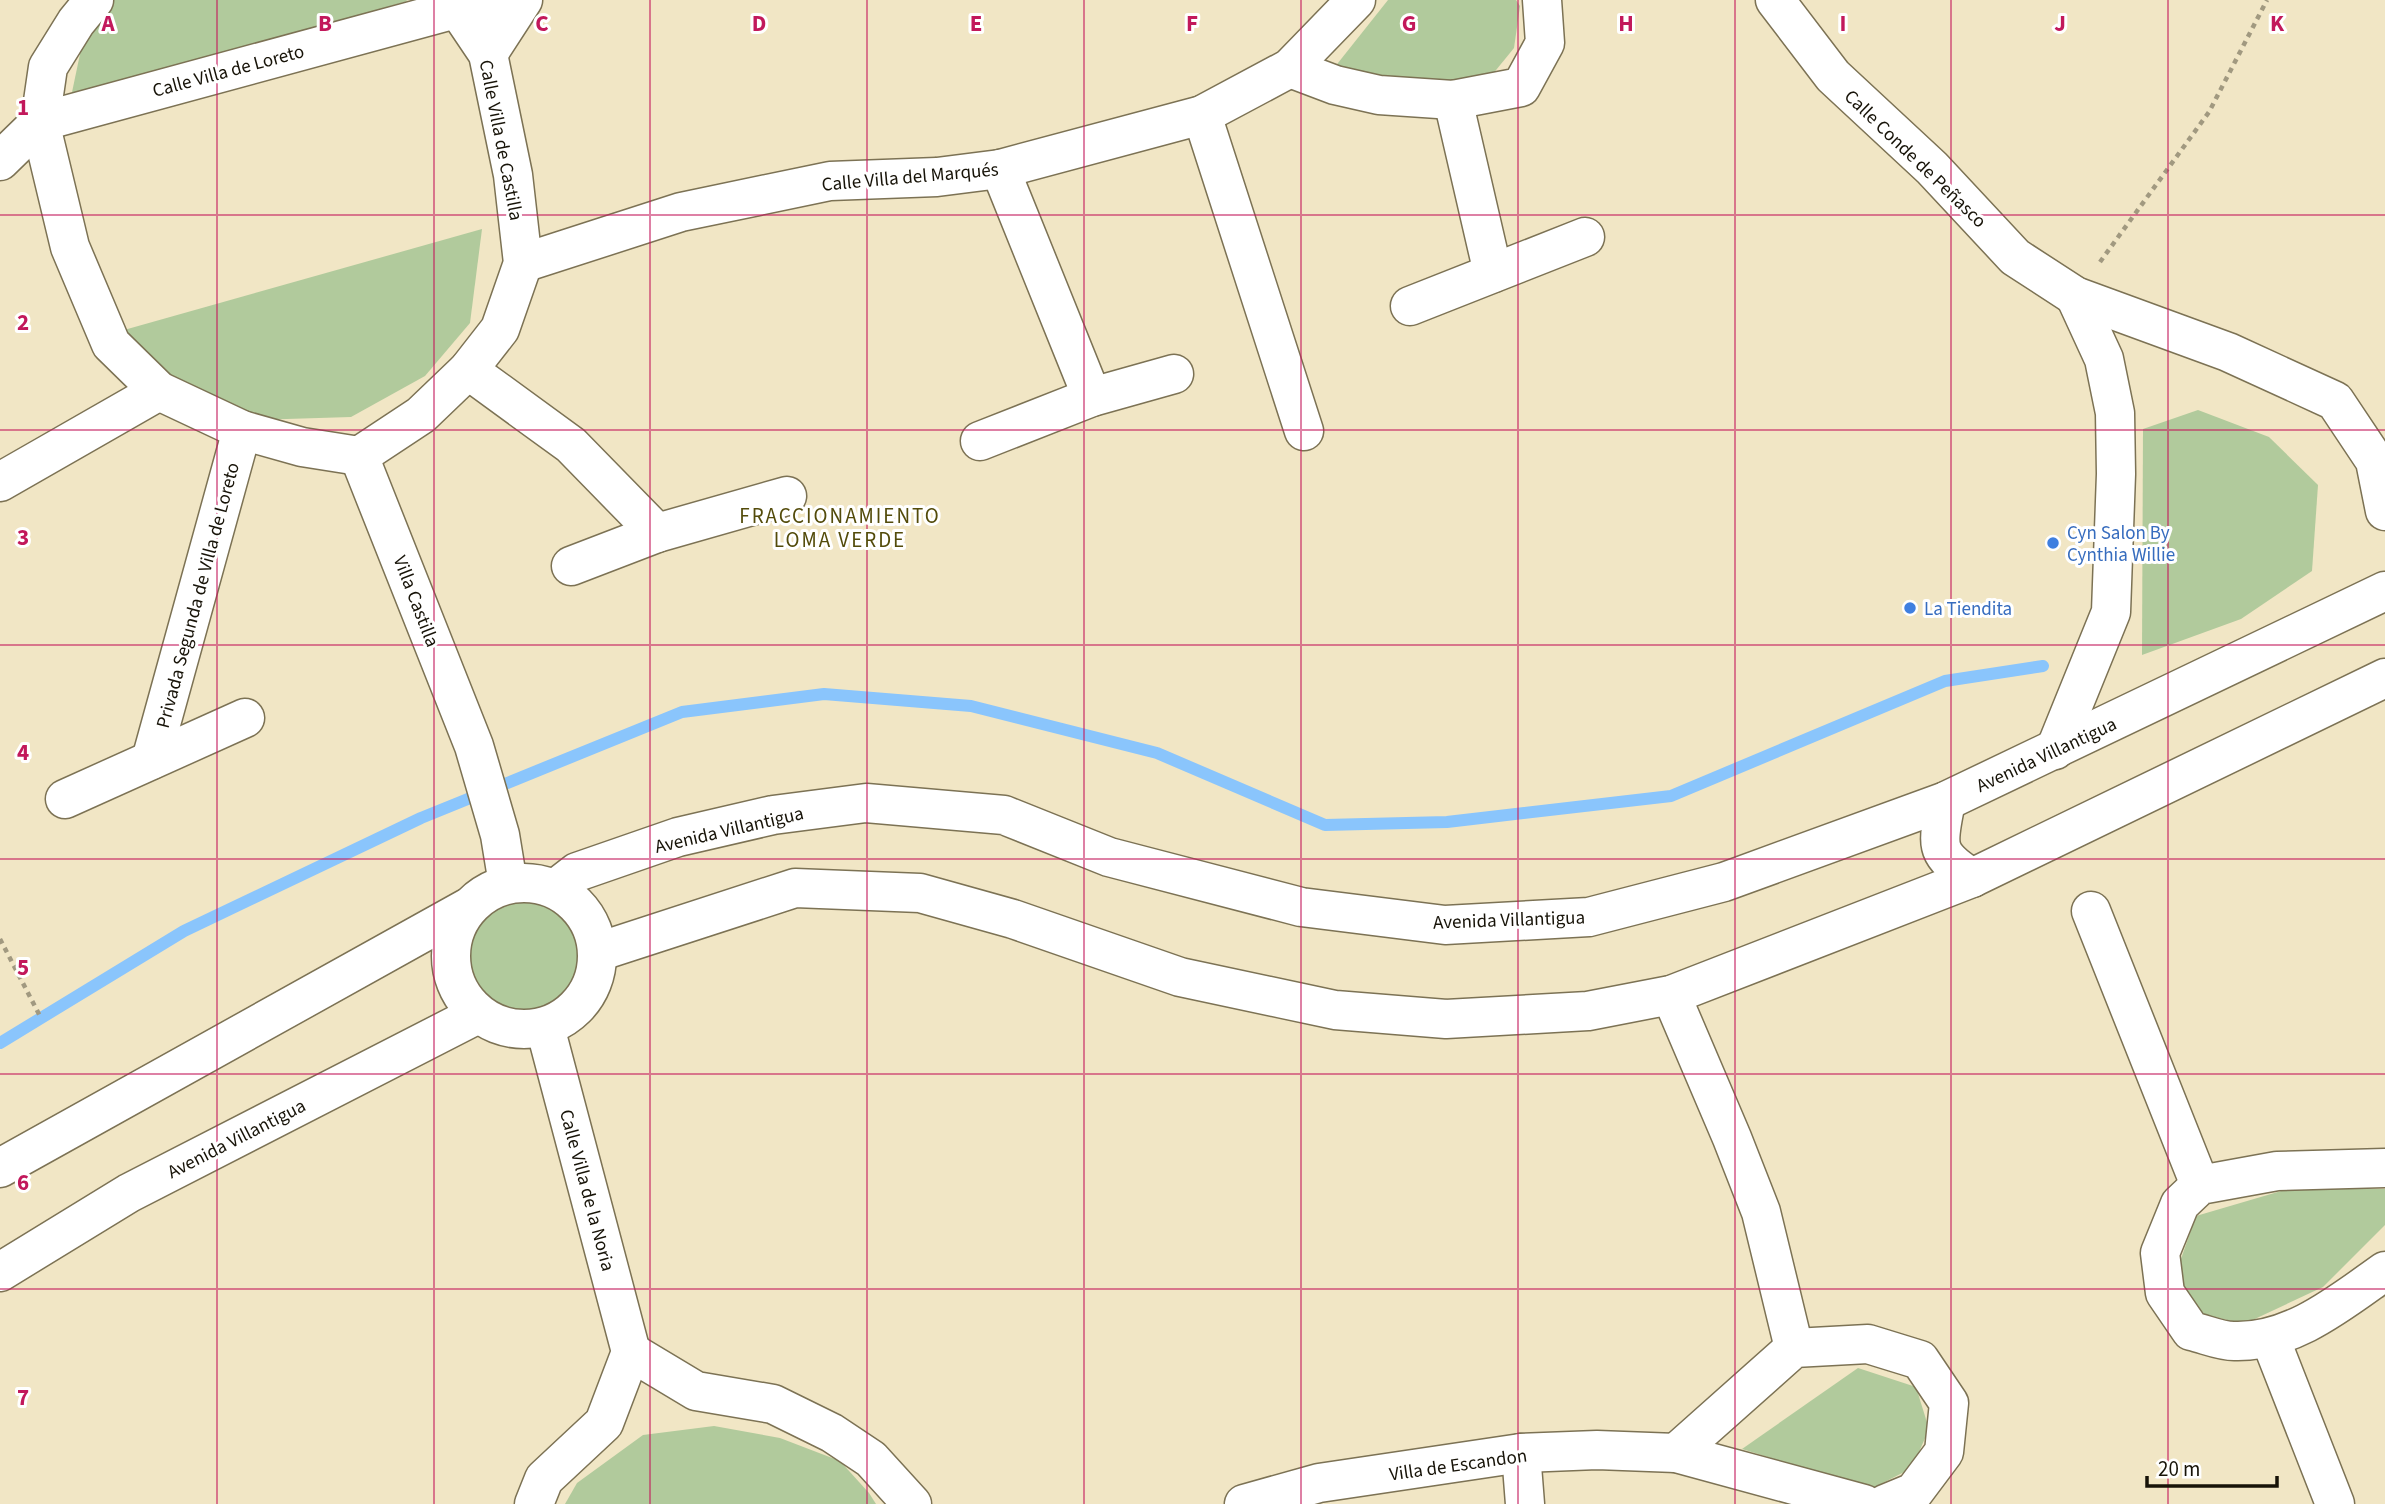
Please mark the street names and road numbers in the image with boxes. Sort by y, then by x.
street label: Calle Villa de Loreto [150,38,307,105]
street label: Calle Villa de Castilla [472,58,529,223]
street label: Calle Conde de Peñasco [1838,84,1992,234]
street label: Calle Villa del Marqués [821,156,1000,199]
street label: Privada Segunda de Villa de Loreto [150,460,247,731]
street label: Villa Castilla [386,552,445,651]
street label: Avenida Villantigua [1972,711,2121,800]
street label: Avenida Villantigua [652,800,806,861]
street label: Avenida Villantigua [1433,904,1586,937]
street label: Avenida Villantigua [163,1093,311,1186]
street label: Calle Villa de la Noria [552,1107,621,1274]
street label: Villa de Escandon [1388,1442,1529,1489]

